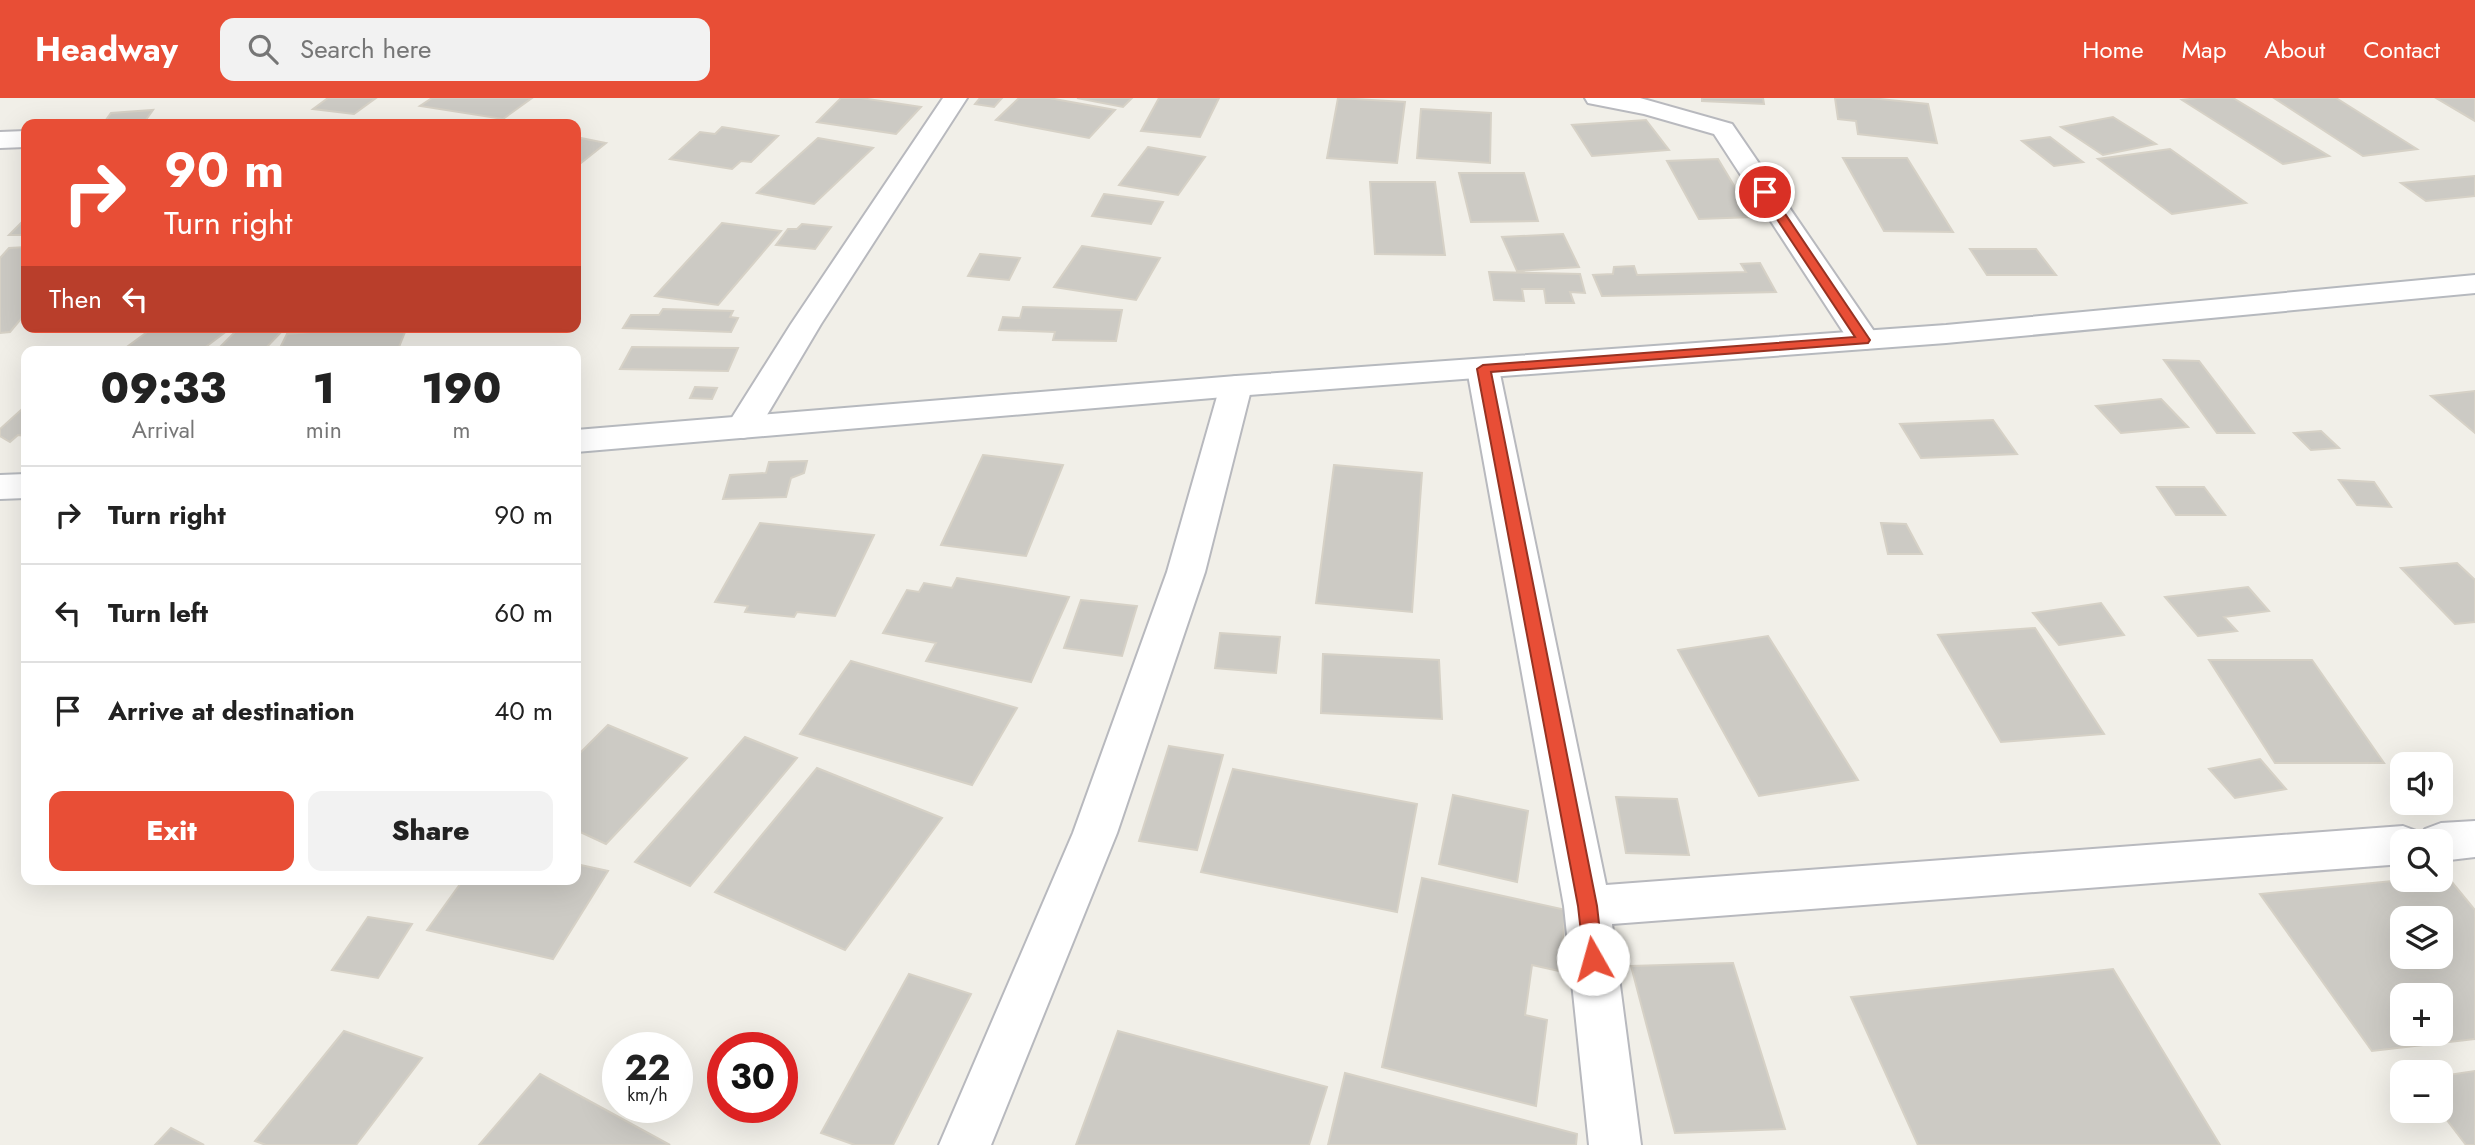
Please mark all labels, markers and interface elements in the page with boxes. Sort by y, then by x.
search box [220,18,710,81]
text: Headway [35,26,178,73]
icon: search [244,30,282,68]
text: Search here [300,30,431,68]
text: Home [2082,32,2144,67]
text: Map [2182,32,2226,67]
text: About [2264,32,2325,67]
text: Contact [2363,32,2440,67]
text: 90 m [164,135,284,205]
icon: right [49,147,140,238]
pin [1735,162,1795,222]
icon: arrive [1746,173,1784,211]
text: Turn right [164,200,293,246]
text: Then [49,280,102,318]
icon: left [116,280,154,318]
text: 09:33 [101,358,226,419]
text: 1 [313,358,335,419]
text: 190 [421,358,501,419]
text: Arrival [132,413,195,447]
text: min [306,413,342,447]
text: m [452,413,470,447]
icon: right [49,496,87,534]
text: Turn right [108,496,226,534]
text: 90 m [494,496,553,534]
icon: left [49,594,87,632]
text: Turn left [108,594,208,632]
text: 60 m [494,594,553,632]
icon: arrive [49,692,87,730]
text: Arrive at destination [108,692,355,730]
text: 40 m [494,692,553,730]
map controls [2390,752,2453,1123]
button: sound [2390,752,2453,815]
button: Exit [49,791,294,871]
button: Share [308,791,553,871]
button: search [2390,829,2453,892]
button: layers [2390,906,2453,969]
position arrow [1556,922,1630,996]
button: + [2390,983,2453,1046]
speed limit sign: 30 [707,1032,798,1123]
text: 22 [625,1043,670,1093]
button: − [2390,1060,2453,1123]
text: km/h [627,1082,668,1108]

